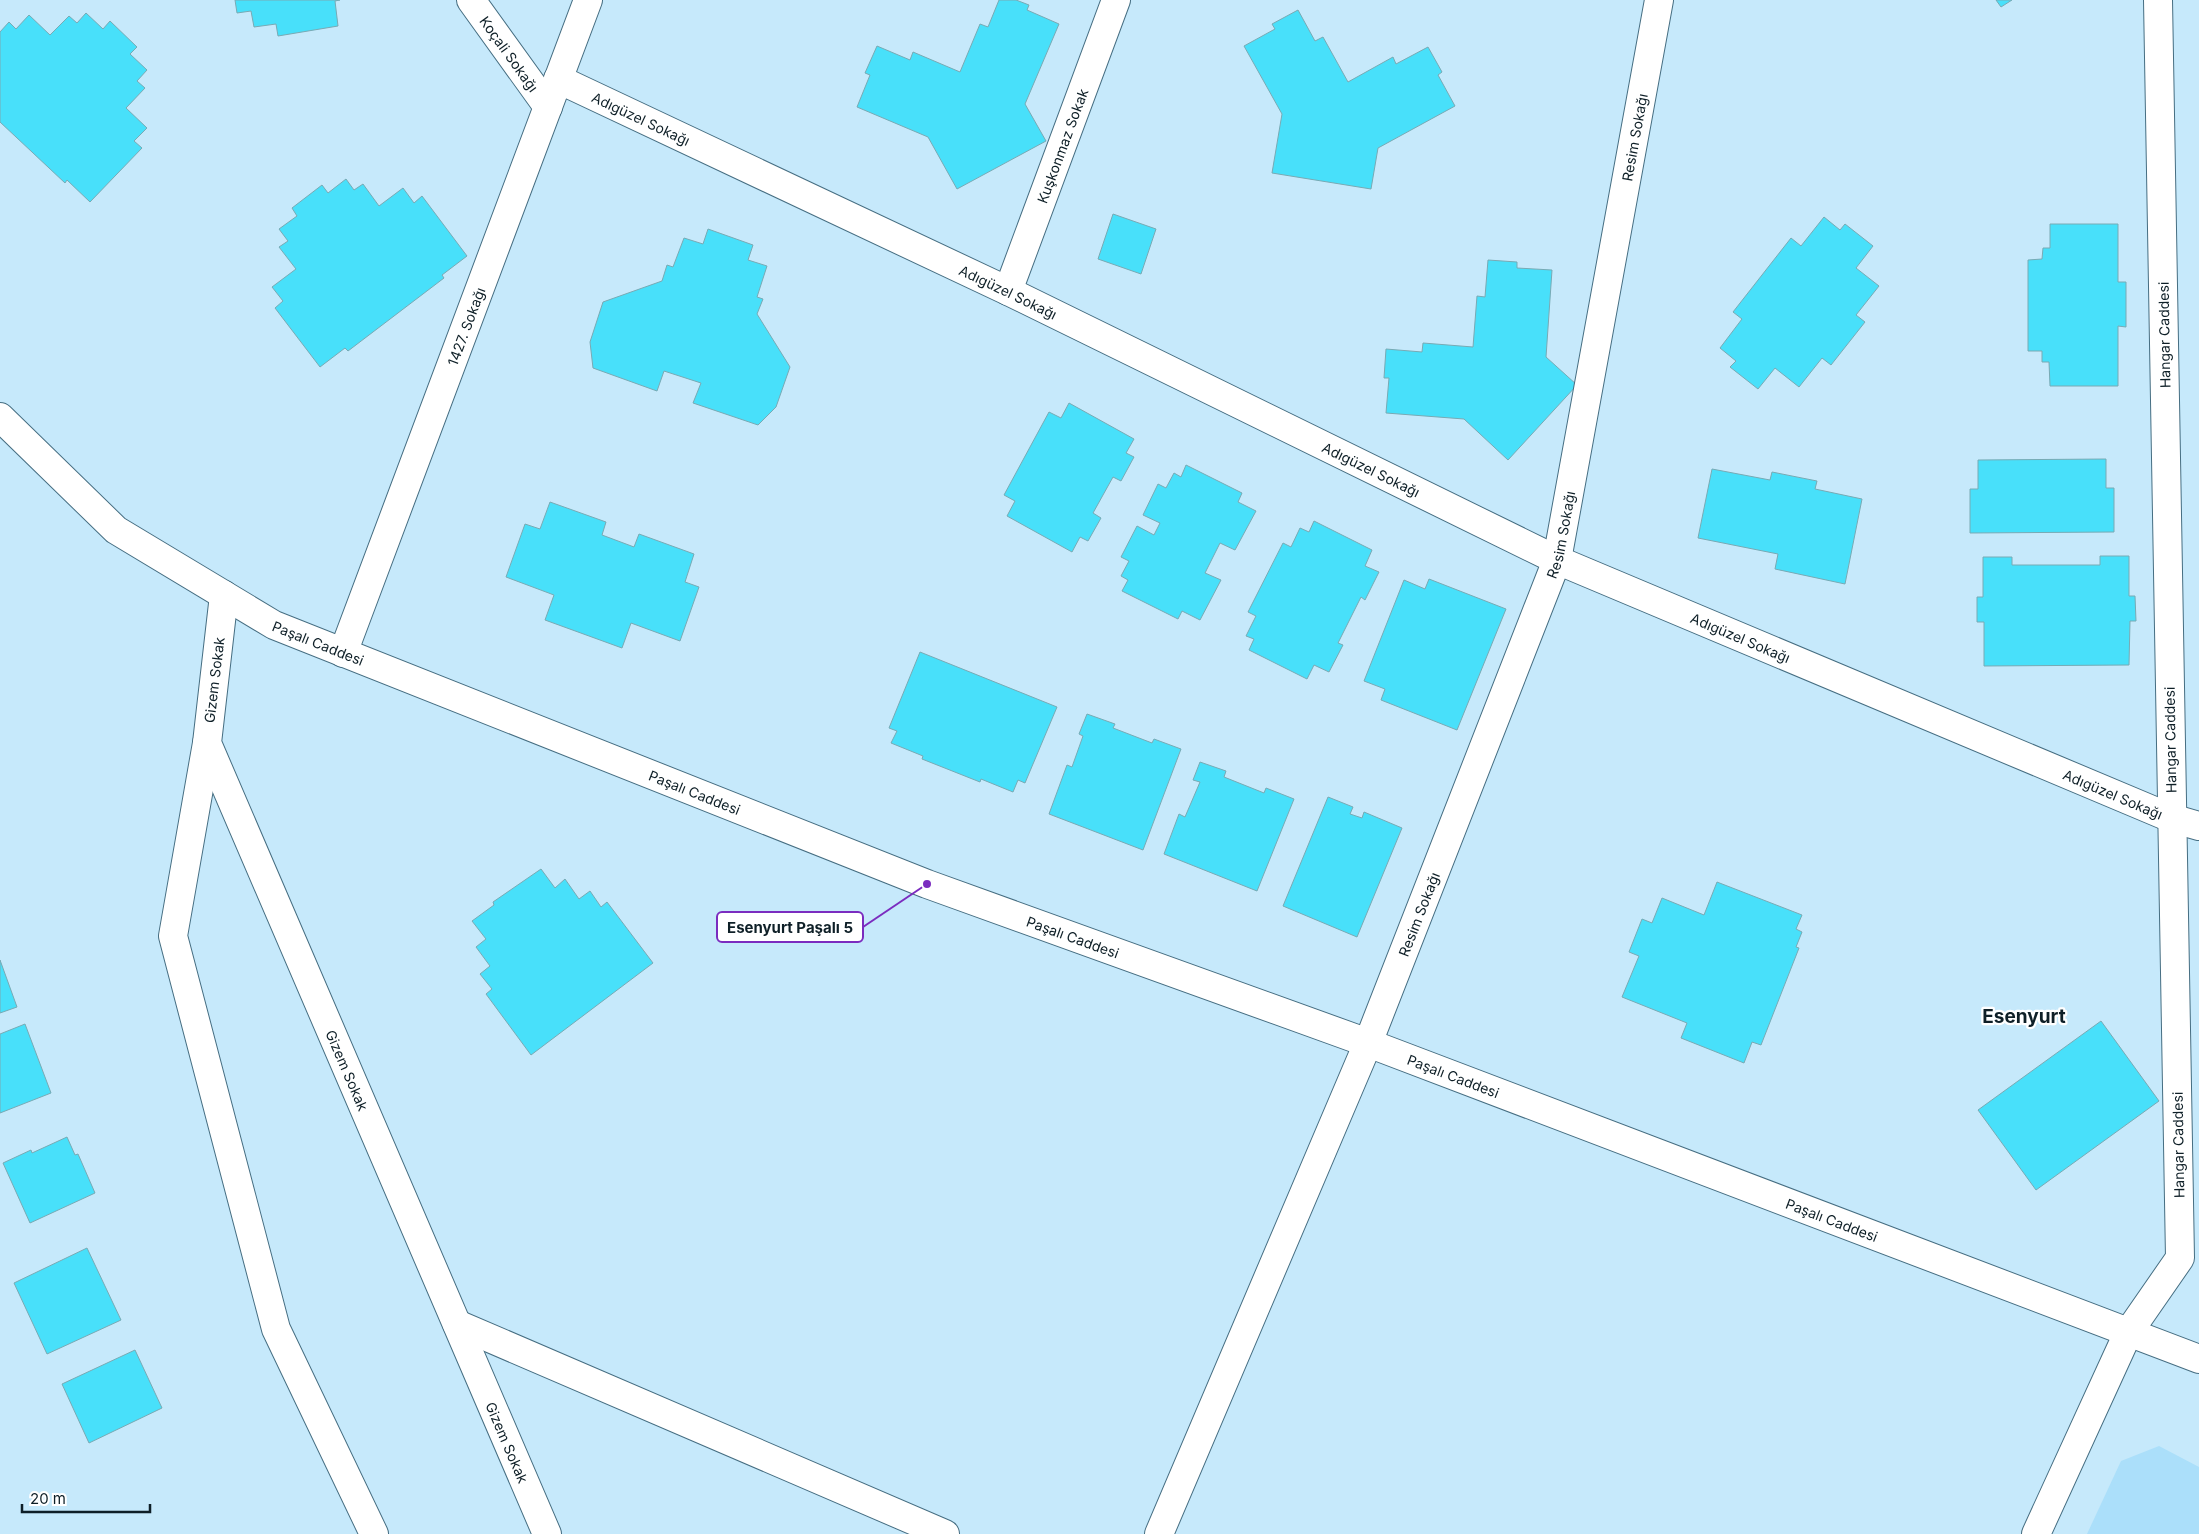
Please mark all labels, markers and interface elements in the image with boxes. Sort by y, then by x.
street label: Koçali Sokağı [477,13,542,95]
street label: Kuşkonmaz Sokak [1033,86,1091,205]
street label: Adıgüzel Sokağı [589,88,693,149]
street label: Resim Sokağı [1618,92,1650,183]
street label: Adıgüzel Sokağı [957,261,1060,322]
street label: Hangar Caddesi [2155,282,2173,388]
street label: 1427. Sokağı [443,285,488,368]
street label: Adıgüzel Sokağı [1320,438,1423,500]
street label: Resim Sokağı [1542,489,1578,581]
street label: Adıgüzel Sokağı [1688,609,1793,666]
street label: Paşalı Caddesi [270,617,367,668]
street label: Gizem Sokak [200,636,228,724]
street label: Hangar Caddesi [2161,687,2179,793]
street label: Adıgüzel Sokağı [2061,765,2165,822]
street label: Paşalı Caddesi [647,766,743,818]
street label: Resim Sokağı [1394,870,1443,959]
callout: Esenyurt Paşalı 5 [717,912,863,942]
street label: Paşalı Caddesi [1024,912,1122,961]
text: Esenyurt Paşalı 5 [727,918,853,937]
district label: Esenyurt [1982,1005,2066,1028]
street label: Gizem Sokak [323,1027,373,1113]
street label: Paşalı Caddesi [1405,1050,1502,1101]
street label: Hangar Caddesi [2169,1092,2187,1198]
street label: Paşalı Caddesi [1784,1194,1880,1245]
street label: Gizem Sokak [483,1399,533,1486]
scale bar [22,1482,150,1514]
text: 20 m [30,1489,66,1508]

